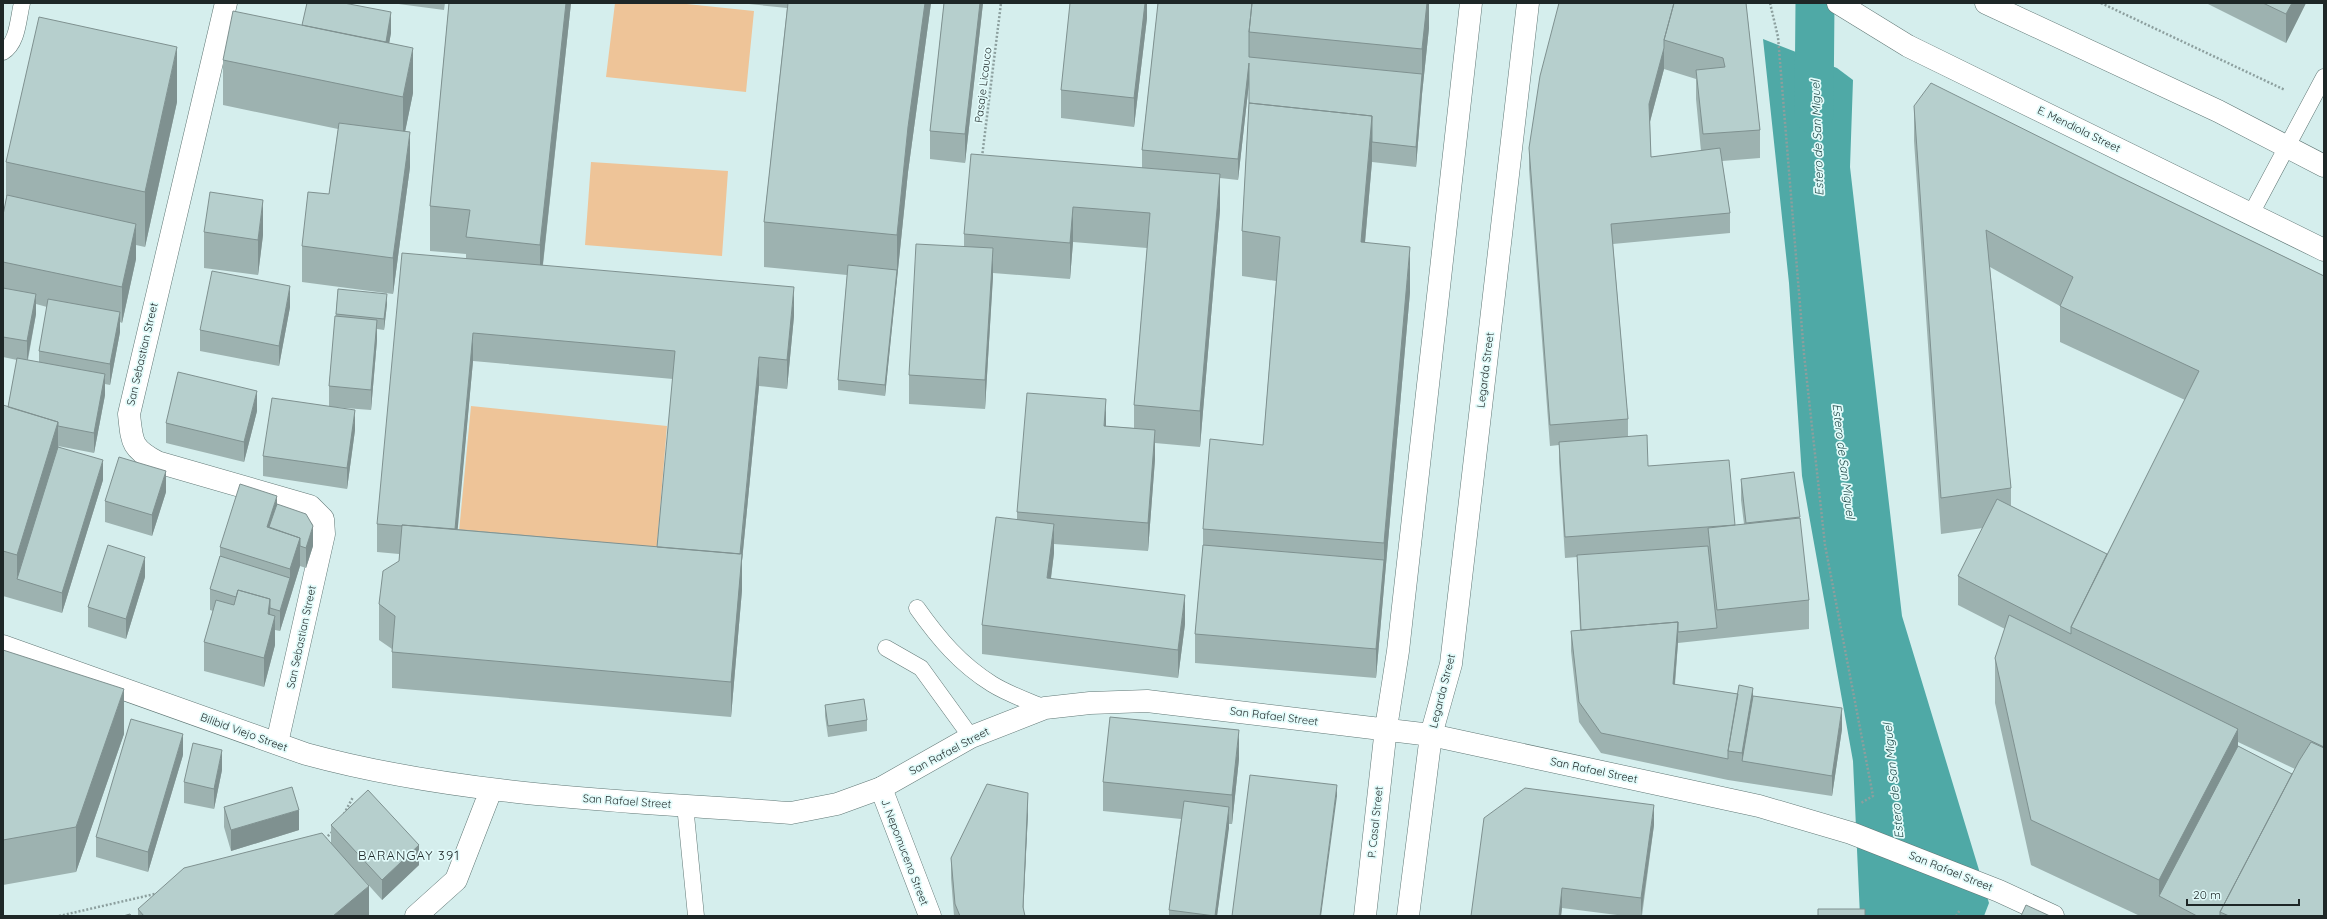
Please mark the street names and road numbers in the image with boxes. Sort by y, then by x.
street label: Pasaje Licauco [971,46,995,124]
street label: E. Mendiola Street [2035,103,2123,155]
street label: San Sebastian Street [123,301,161,407]
street label: Legarda Street [1473,331,1497,409]
street label: San Sebastian Street [283,584,319,690]
street label: Legarda Street [1426,652,1458,730]
street label: San Rafael Street [1229,704,1319,728]
street label: Bilibid Viejo Street [199,710,290,754]
street label: San Rafael Street [907,724,992,778]
street label: San Rafael Street [1549,754,1639,786]
street label: P. Casal Street [1364,785,1386,858]
street label: San Rafael Street [582,791,672,811]
street label: J. Nepomuceno Street [878,797,932,908]
street label: San Rafael Street [1907,848,1995,894]

